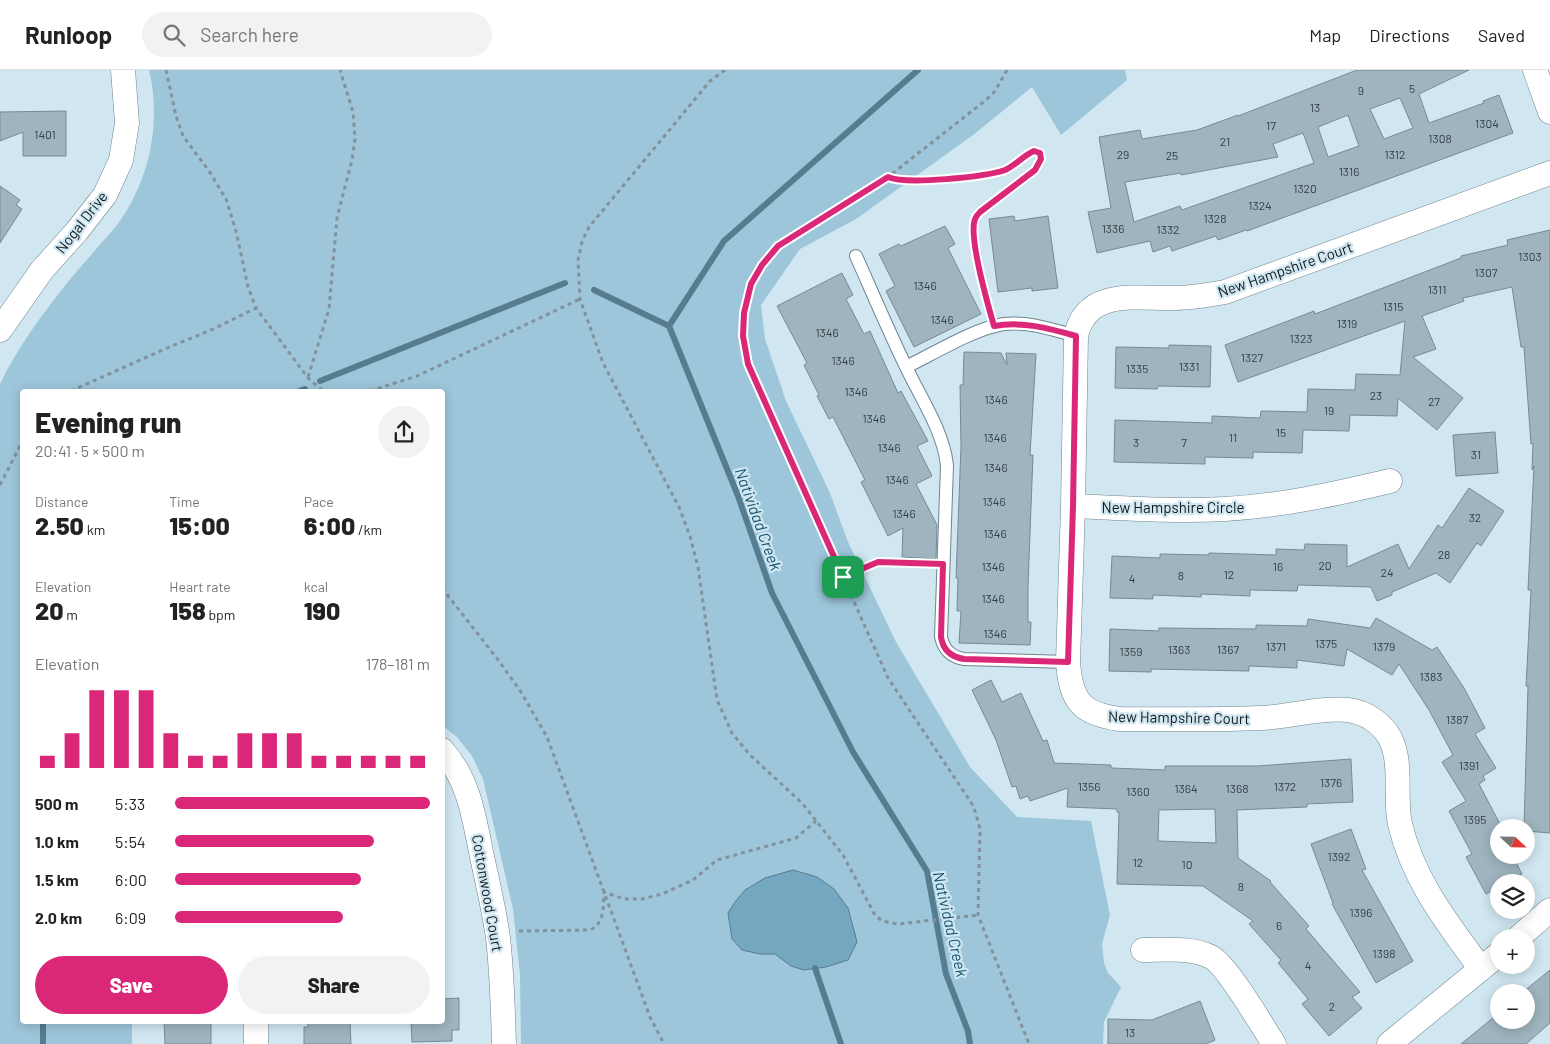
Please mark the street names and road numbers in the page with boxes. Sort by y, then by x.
street label: Nogal Drive [51,187,111,257]
street label: New Hampshire Court [1215,237,1355,301]
street label: New Hampshire Circle [1102,498,1244,516]
street label: New Hampshire Court [1108,707,1250,727]
street label: Cottonwood Court [469,833,507,953]

